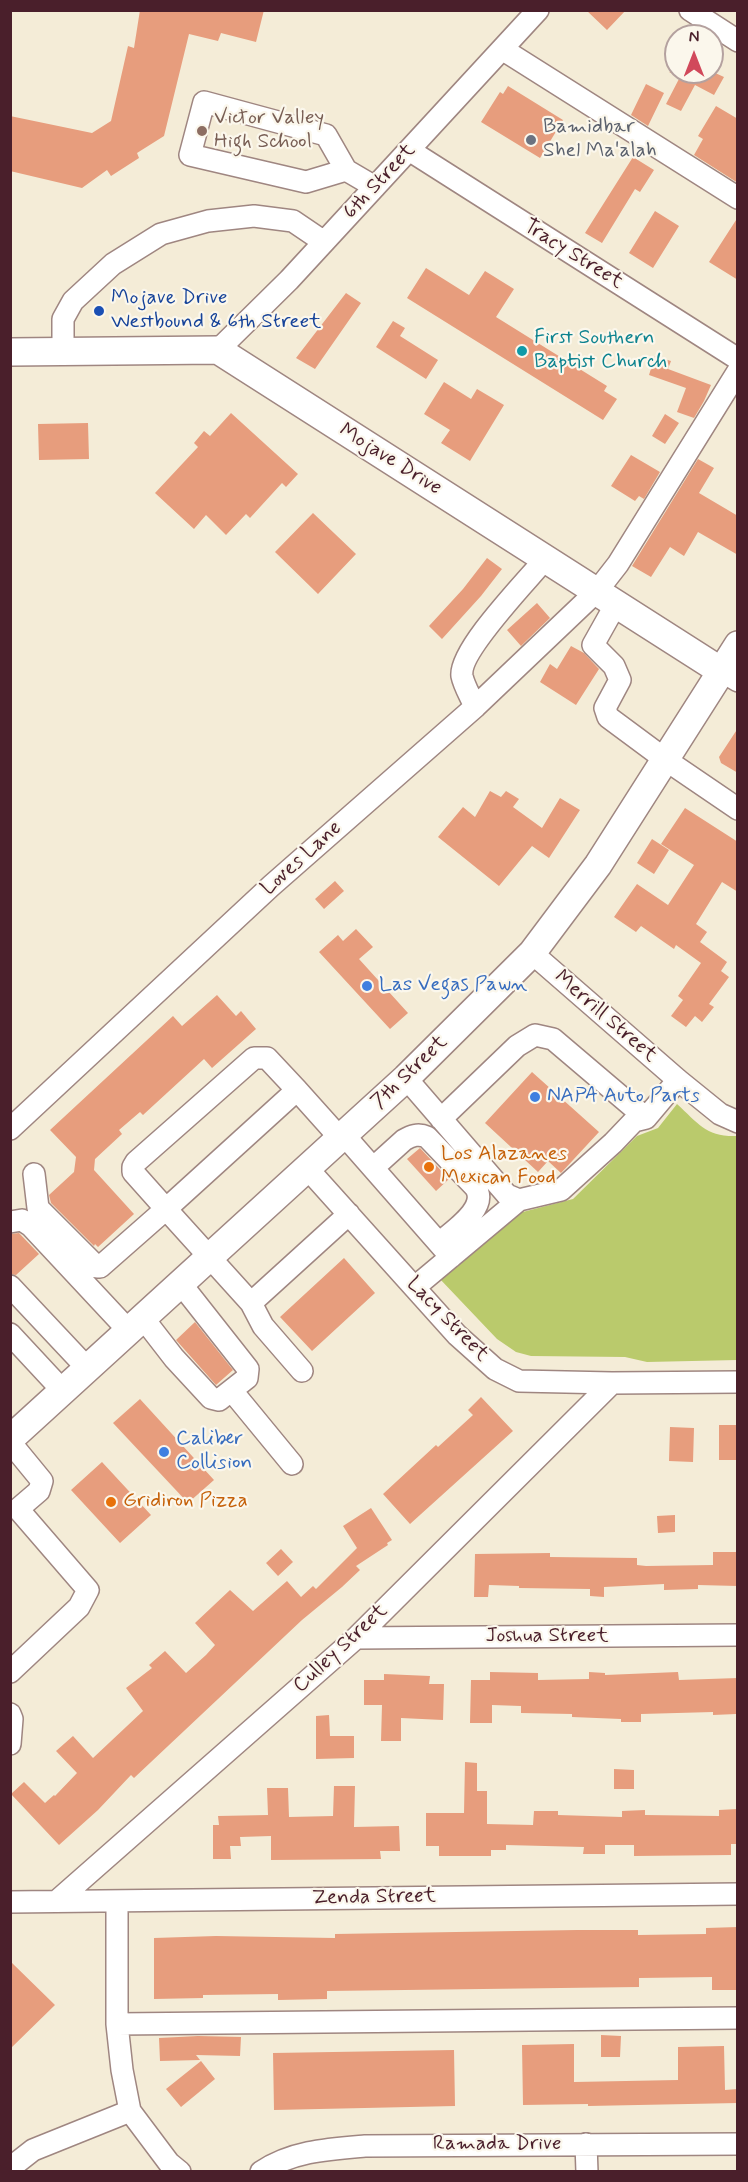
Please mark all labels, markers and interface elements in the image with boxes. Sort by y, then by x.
north arrow [664,24,724,84]
text: N [689,27,699,48]
place label: Victor Valley High School [214,106,324,156]
place label: Bamidbar Shel Ma'alah [543,115,657,165]
marker: Victor Valley High School [195,124,209,138]
marker: Bamidbar Shel Ma'alah [524,133,538,147]
street label: 6th Street [339,139,421,225]
street label: Tracy Street [518,214,628,296]
place label: Mojave Drive Westbound & 6th Street [111,286,321,336]
marker: Mojave Drive Westbound & 6th Street [92,304,106,318]
place label: First Southern Baptist Church [534,326,667,376]
marker: First Southern Baptist Church [515,344,529,358]
street label: Mojave Drive [334,418,446,502]
street label: Loves Lane [257,816,347,902]
street label: Merrill Street [548,965,662,1069]
place label: Las Vegas Pawn [379,973,527,999]
marker: Las Vegas Pawn [360,979,374,993]
street label: 7th Street [367,1031,453,1115]
place label: NAPA Auto Parts [547,1084,700,1110]
marker: NAPA Auto Parts [528,1090,542,1104]
place label: Los Alazanes Mexican Food [441,1142,567,1192]
marker: Los Alazanes Mexican Food [422,1160,436,1174]
street label: Lacy Street [400,1272,494,1368]
place label: Caliber Collision [176,1427,252,1477]
marker: Caliber Collision [157,1445,171,1459]
place label: Gridiron Pizza [123,1489,248,1515]
marker: Gridiron Pizza [104,1495,118,1509]
street label: Culley Street [289,1599,393,1699]
street label: Joshua Street [485,1624,609,1650]
street label: Zenda Street [312,1884,436,1912]
street label: Ramada Drive [433,2132,561,2158]

